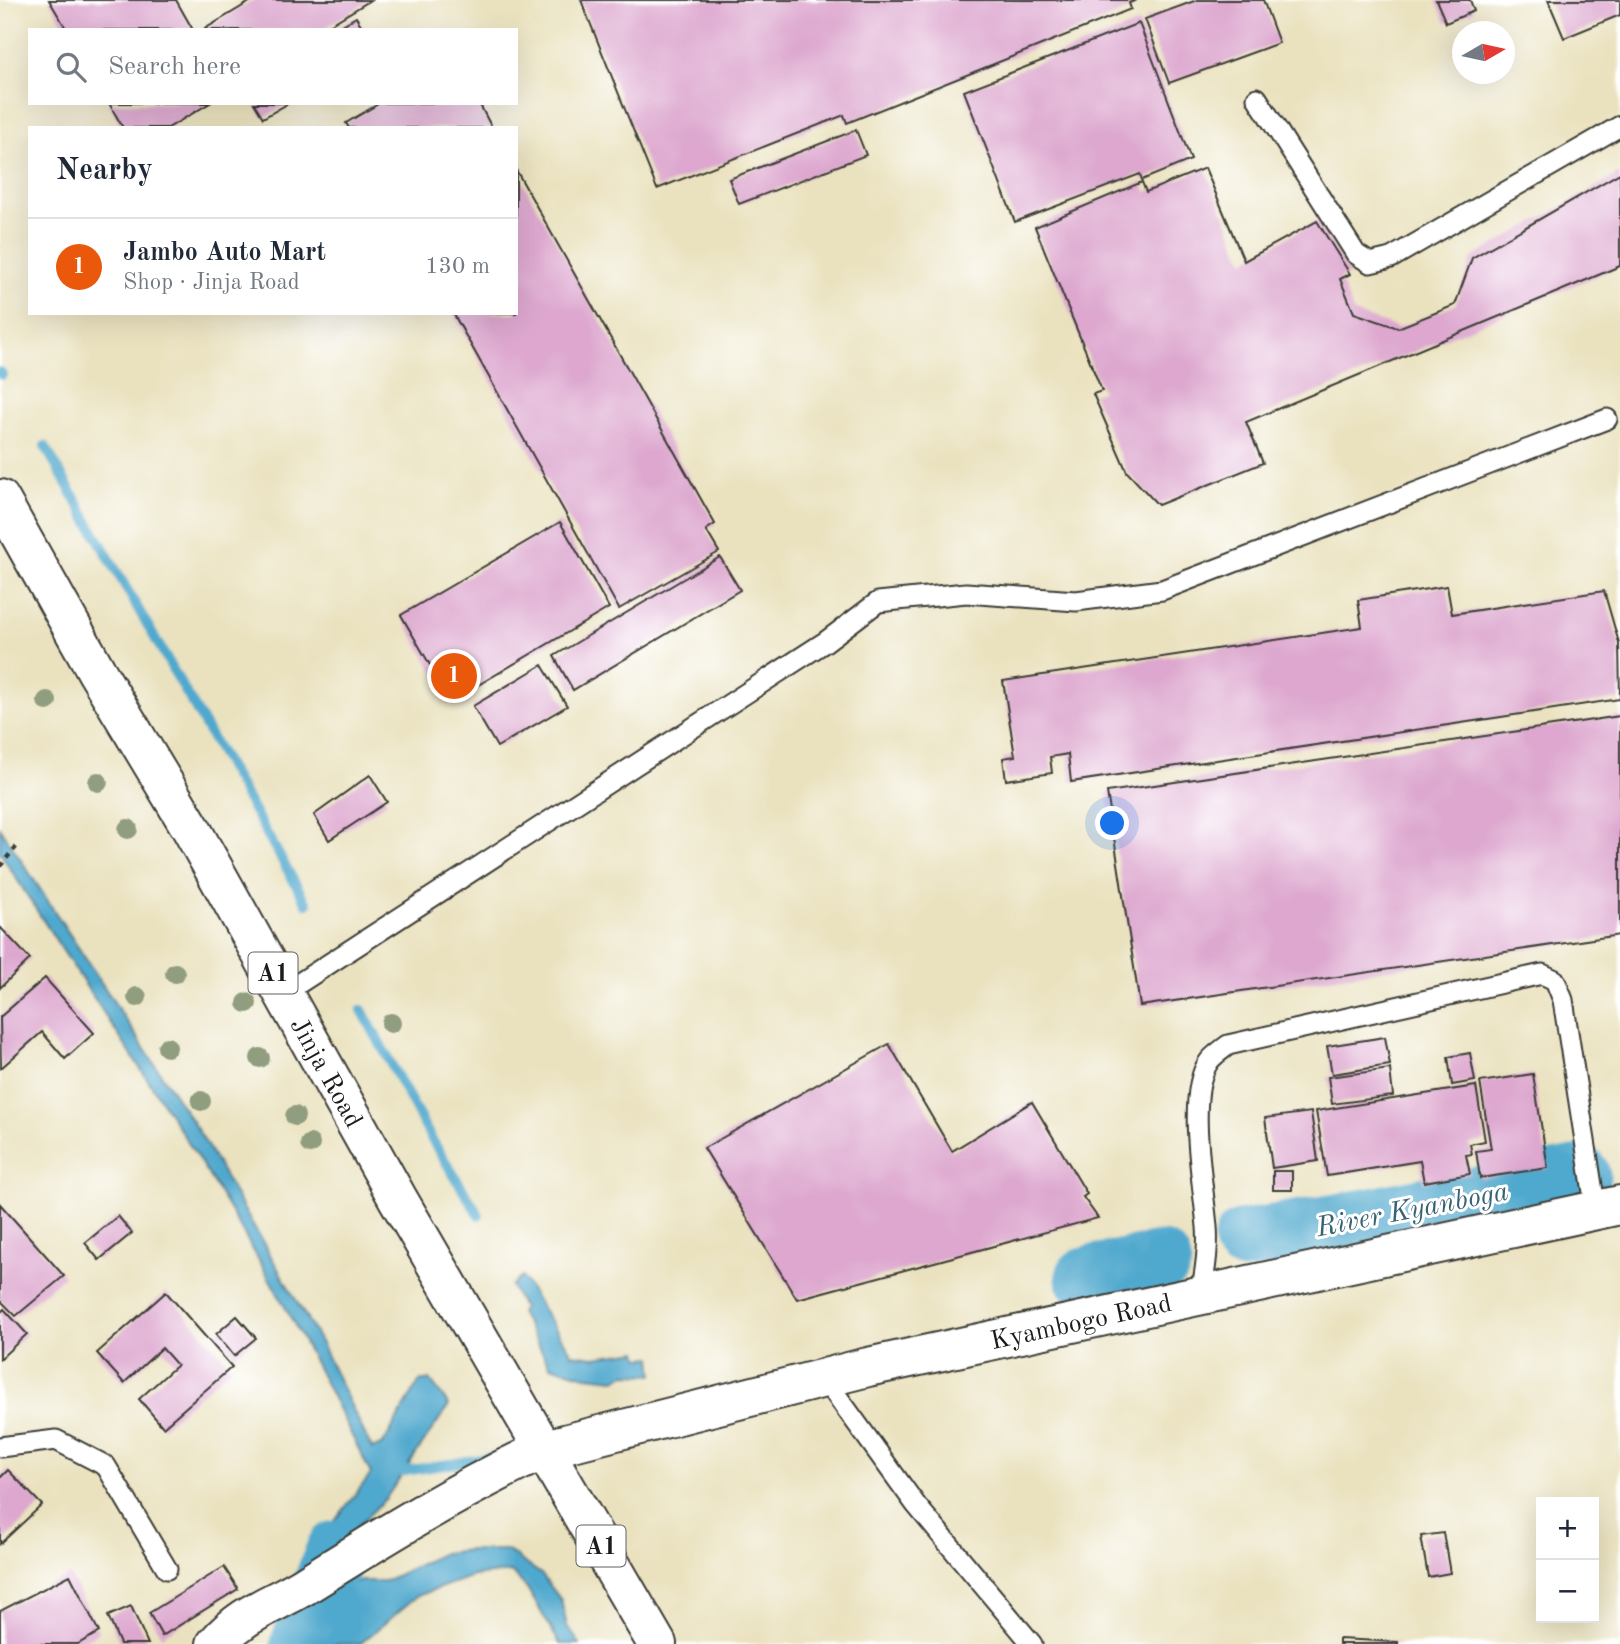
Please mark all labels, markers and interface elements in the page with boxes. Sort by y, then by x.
north arrow [1452,21,1515,84]
search box [28,28,518,105]
icon: search [52,48,90,86]
text: Search here [108,54,241,80]
text: Nearby [56,156,153,186]
text: Jambo Auto Mart [123,240,326,266]
text: 1 [72,255,86,278]
text: 130 m [425,255,490,278]
text: Shop · Jinja Road [123,271,300,294]
pin: 1 [431,650,477,702]
your location [1095,806,1129,840]
road number: A1 [248,953,298,993]
street label: Jinja Road [284,1014,366,1133]
water label: River Kyanboga [1313,1179,1511,1244]
street label: Kyambogo Road [988,1291,1174,1355]
map controls [1536,1497,1599,1623]
button: + [1536,1497,1599,1560]
road number: A1 [576,1526,626,1566]
button: − [1536,1560,1599,1623]

